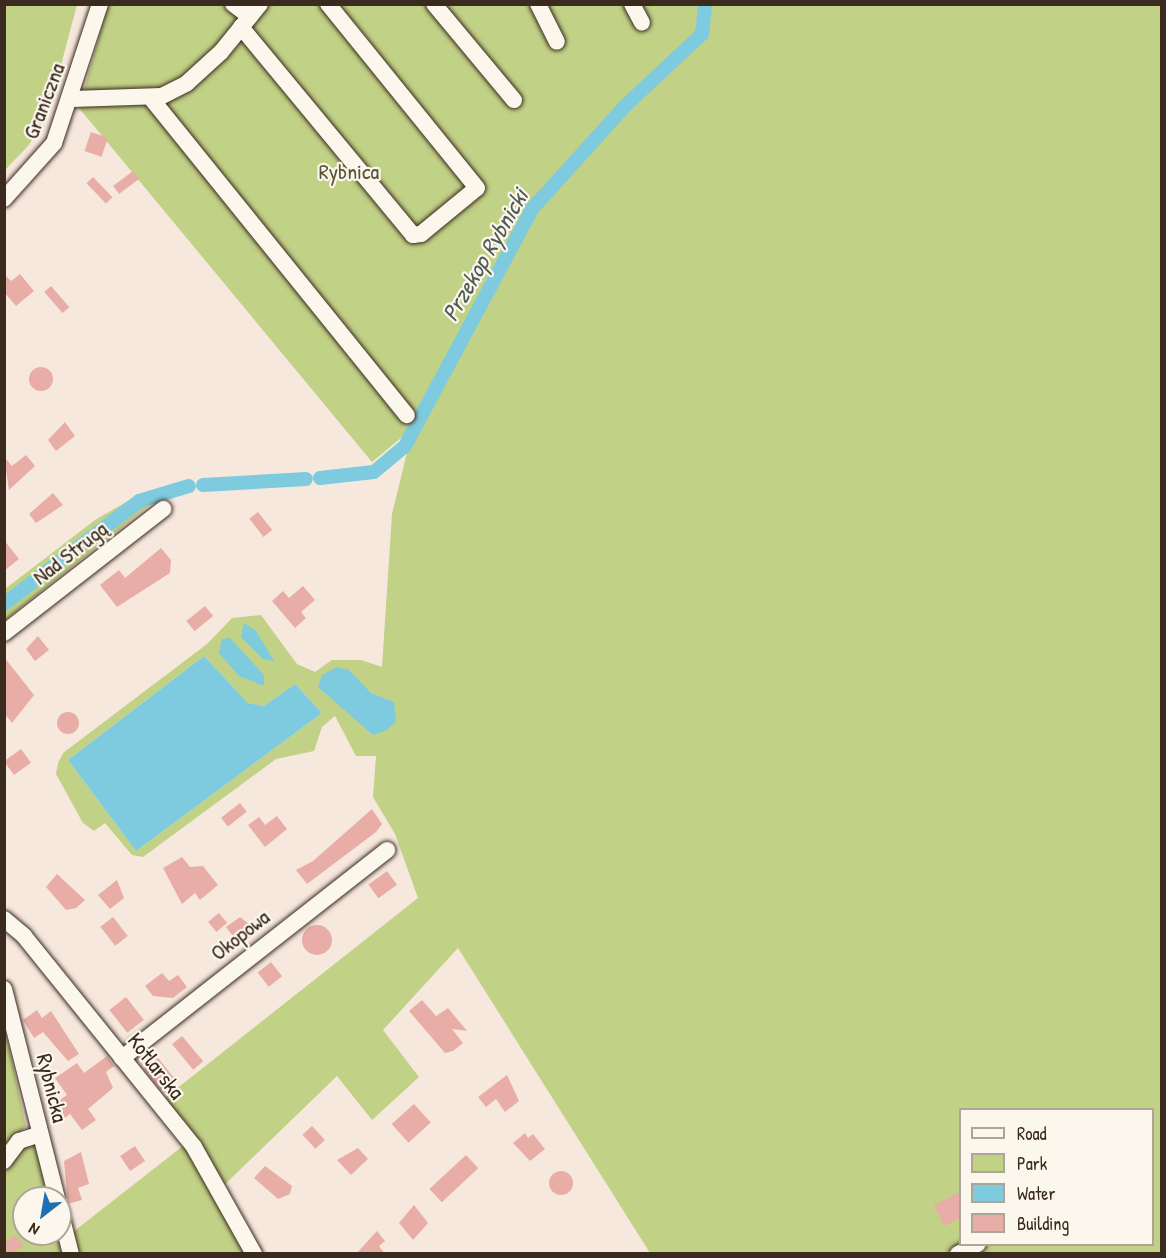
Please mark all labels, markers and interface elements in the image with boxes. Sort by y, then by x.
street label: Graniczna [18,59,70,143]
park label: Rybnica [319,159,379,185]
water label: Przekop Rybnicki [436,184,534,326]
street label: Nad Strugą [27,516,113,590]
street label: Okopowa [205,904,275,966]
street label: Kotlarska [122,1027,190,1105]
street label: Rybnicka [31,1051,73,1125]
legend [959,1108,1154,1246]
text: Road [1017,1121,1047,1146]
text: Park [1017,1151,1047,1176]
text: Water [1017,1181,1055,1206]
north arrow [12,1186,72,1246]
text: Building [1017,1211,1069,1236]
text: N [24,1218,43,1241]

